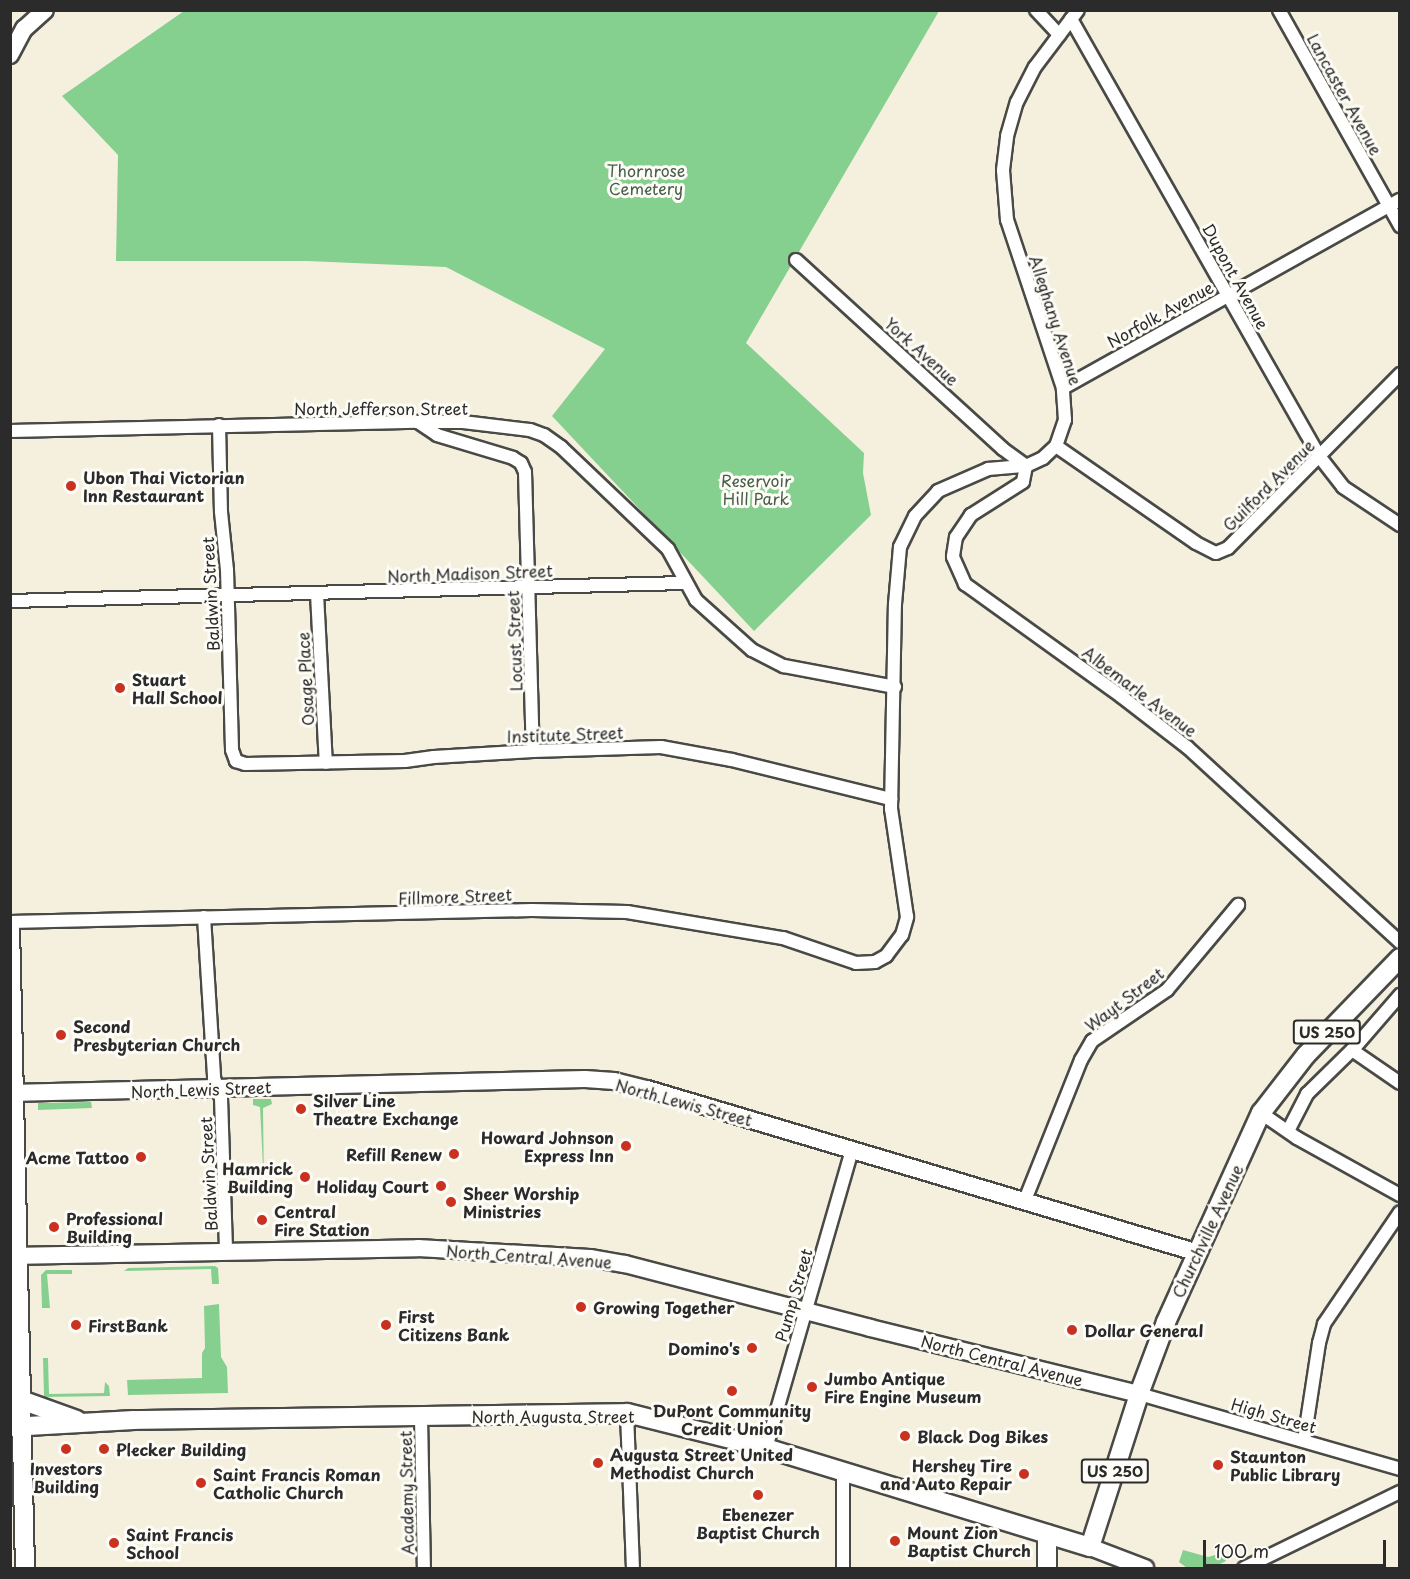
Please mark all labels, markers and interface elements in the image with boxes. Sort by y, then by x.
street label: Lancaster Avenue [1304,30,1386,158]
park label: Thornrose Cemetery [607,160,685,198]
street label: Dupont Avenue [1199,220,1273,332]
street label: Alleghany Avenue [1026,253,1086,387]
street label: Norfolk Avenue [1104,277,1216,351]
street label: York Avenue [881,313,963,389]
street label: North Jefferson Street [293,398,469,418]
street label: Guilford Avenue [1218,435,1318,535]
place label: Ubon Thai Victorian Inn Restaurant [83,467,246,505]
park label: Reservoir Hill Park [721,470,791,508]
marker: Ubon Thai Victorian Inn Restaurant [64,479,78,493]
street label: Baldwin Street [197,537,223,651]
street label: North Madison Street [386,560,554,586]
street label: Locust Street [503,590,525,692]
street label: Osage Place [293,632,317,726]
street label: Albemarle Avenue [1079,641,1201,741]
place label: Stuart Hall School [132,669,223,707]
marker: Stuart Hall School [113,681,127,695]
street label: Institute Street [506,722,624,746]
street label: Fillmore Street [398,884,512,908]
street label: Wayt Street [1081,963,1167,1035]
place label: Second Presbyterian Church [73,1016,240,1054]
road number: US 250 [1292,1020,1362,1044]
marker: Second Presbyterian Church [54,1028,68,1042]
street label: North Lewis Street [612,1074,756,1130]
street label: North Lewis Street [129,1077,273,1101]
place label: Silver Line Theatre Exchange [313,1090,458,1128]
marker: Silver Line Theatre Exchange [294,1102,308,1116]
street label: Baldwin Street [195,1117,221,1231]
place label: Howard Johnson Express Inn [479,1127,614,1165]
marker: Howard Johnson Express Inn [619,1139,633,1153]
place label: Refill Renew [345,1144,442,1164]
place label: Acme Tattoo [25,1147,129,1167]
marker: Refill Renew [447,1147,461,1161]
marker: Acme Tattoo [134,1150,148,1164]
place label: Hamrick Building [222,1158,293,1196]
street label: Churchville Avenue [1168,1161,1246,1301]
marker: Hamrick Building [298,1170,312,1184]
place label: Holiday Court [316,1176,429,1196]
marker: Holiday Court [434,1179,448,1193]
place label: Sheer Worship Ministries [463,1183,580,1221]
marker: Sheer Worship Ministries [444,1195,458,1209]
place label: Central Fire Station [274,1201,371,1239]
place label: Professional Building [66,1208,163,1246]
marker: Central Fire Station [255,1213,269,1227]
marker: Professional Building [47,1220,61,1234]
street label: North Central Avenue [445,1241,613,1271]
street label: Pump Street [771,1246,815,1344]
place label: Growing Together [593,1297,735,1317]
marker: Growing Together [574,1300,588,1314]
place label: First Citizens Bank [398,1306,509,1344]
place label: FirstBank [88,1315,168,1335]
marker: FirstBank [69,1318,83,1332]
marker: First Citizens Bank [379,1318,393,1332]
place label: Dollar General [1084,1320,1203,1340]
marker: Dollar General [1065,1323,1079,1337]
street label: North Central Avenue [918,1330,1086,1390]
place label: Domino's [668,1338,740,1358]
marker: Domino's [745,1341,759,1355]
place label: Jumbo Antique Fire Engine Museum [824,1368,983,1406]
marker: Jumbo Antique Fire Engine Museum [805,1380,819,1394]
marker: DuPont Community Credit Union [725,1384,739,1398]
street label: High Street [1229,1394,1319,1436]
place label: DuPont Community Credit Union [653,1400,811,1438]
street label: North Augusta Street [470,1406,636,1426]
place label: Black Dog Bikes [917,1426,1048,1446]
marker: Black Dog Bikes [898,1429,912,1443]
street label: Academy Street [395,1430,417,1556]
place label: Plecker Building [116,1439,247,1459]
marker: Investors Building [59,1442,73,1456]
marker: Plecker Building [97,1442,111,1456]
place label: Augusta Street United Methodist Church [610,1444,793,1482]
place label: Staunton Public Library [1230,1446,1342,1484]
place label: Hershey Tire and Auto Repair [878,1455,1012,1493]
marker: Augusta Street United Methodist Church [591,1456,605,1470]
place label: Investors Building [30,1458,102,1496]
marker: Staunton Public Library [1211,1458,1225,1472]
road number: US 250 [1080,1459,1150,1483]
place label: Saint Francis Roman Catholic Church [213,1464,382,1502]
marker: Hershey Tire and Auto Repair [1017,1467,1031,1481]
marker: Saint Francis Roman Catholic Church [194,1476,208,1490]
marker: Ebenezer Baptist Church [751,1488,765,1502]
place label: Ebenezer Baptist Church [696,1504,820,1542]
place label: Mount Zion Baptist Church [907,1522,1031,1560]
place label: Saint Francis School [126,1524,234,1562]
scale bar [1206,1528,1389,1566]
marker: Mount Zion Baptist Church [888,1534,902,1548]
marker: Saint Francis School [107,1536,121,1550]
text: 100 m [1214,1537,1269,1564]

